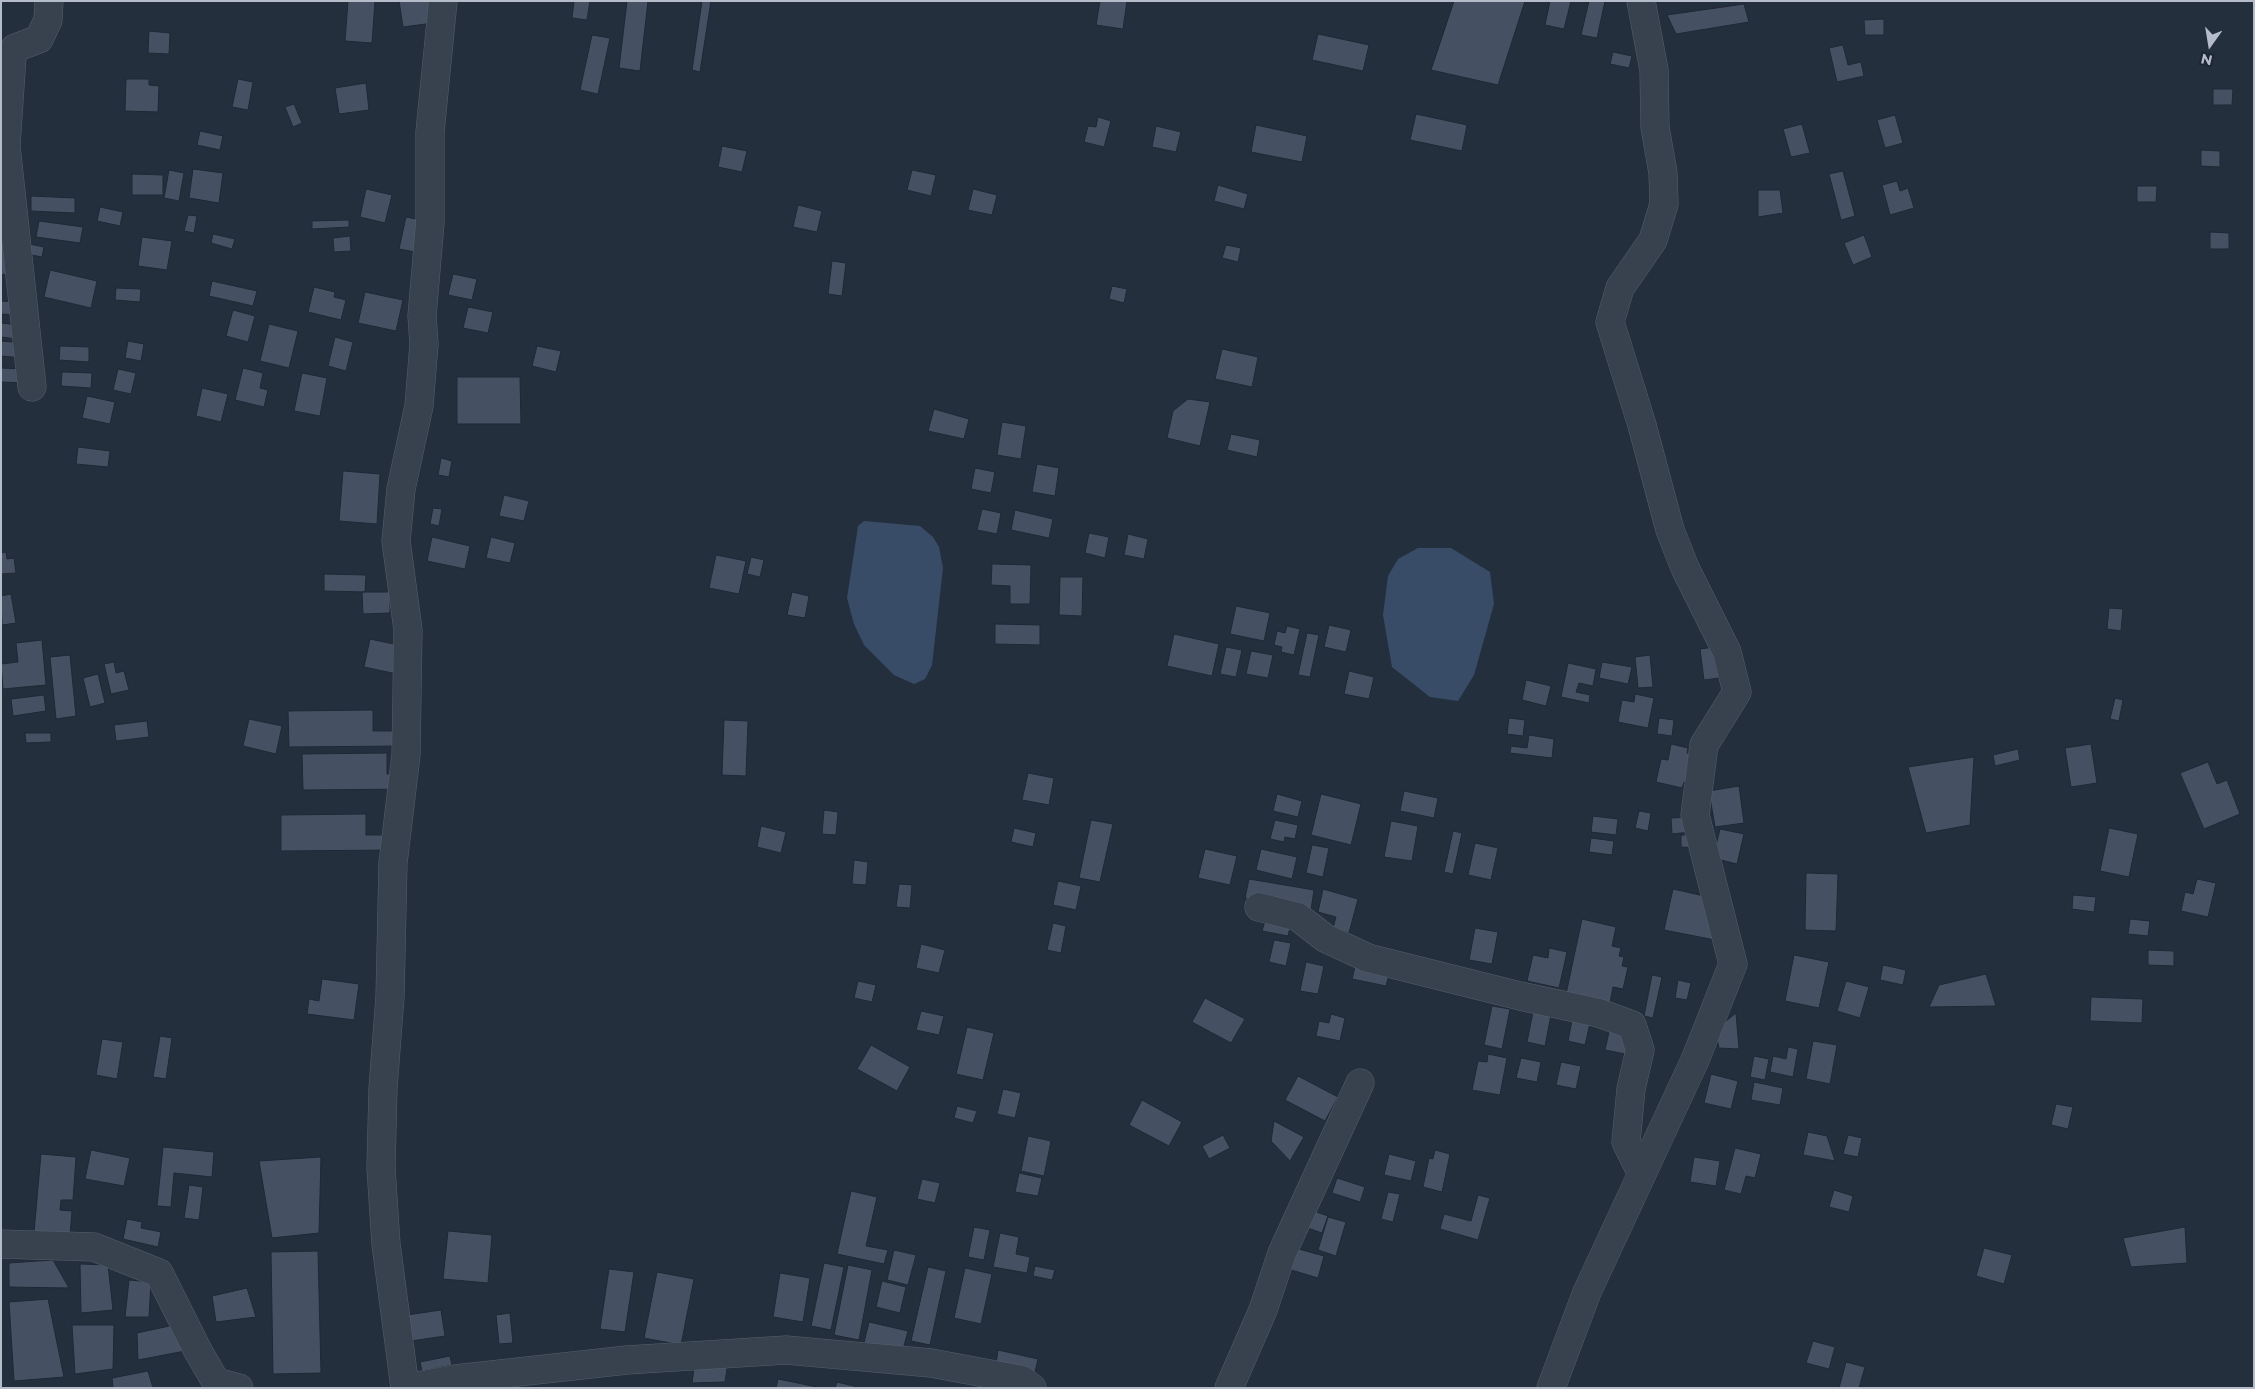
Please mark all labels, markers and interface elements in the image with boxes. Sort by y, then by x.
north arrow [2185,20,2235,70]
text: N [2199,50,2214,70]

